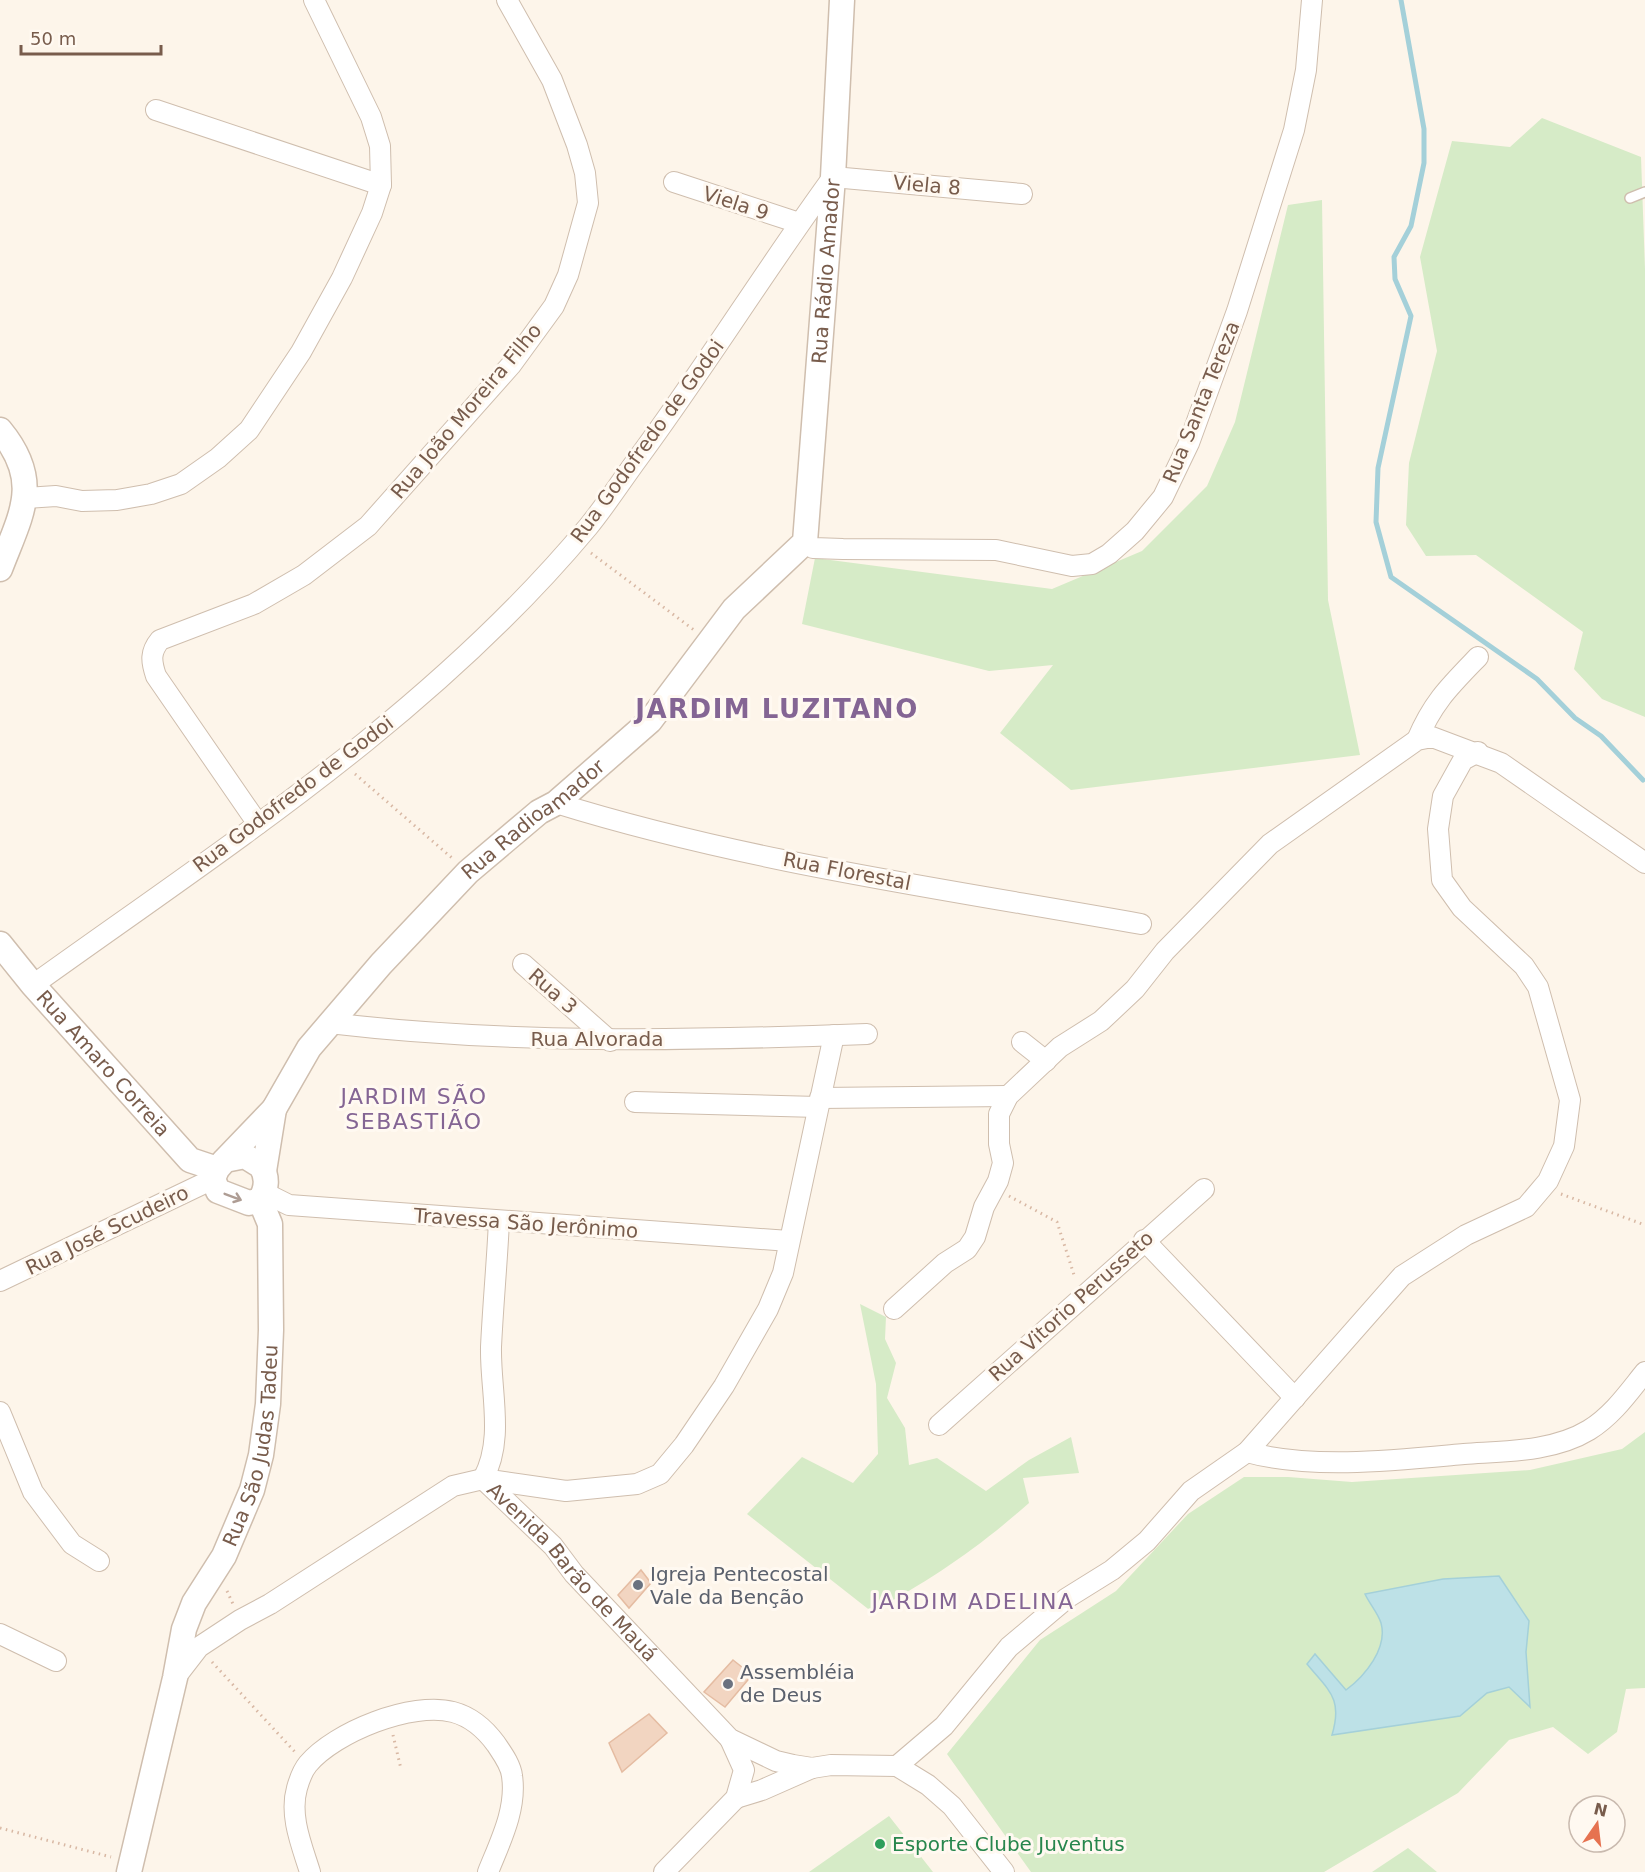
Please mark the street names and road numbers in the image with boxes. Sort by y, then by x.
street label: Viela 8 [892,170,962,200]
street label: Rua Rádio Amador [807,177,845,365]
street label: Viela 9 [700,181,772,225]
street label: Rua Santa Tereza [1158,318,1244,486]
street label: Rua João Moreira Filho [386,319,546,503]
street label: Rua Godofredo de Godoi [565,335,729,547]
street label: Rua Godofredo de Godoi [188,711,398,877]
street label: Rua Radioamador [457,754,610,884]
street label: Rua Florestal [781,847,913,895]
street label: Rua 3 [524,963,582,1019]
street label: Rua Amaro Correia [32,985,175,1141]
street label: Rua Alvorada [530,1027,664,1051]
street label: Rua José Scudeiro [22,1180,192,1280]
street label: Travessa São Jerônimo [412,1203,639,1243]
street label: Rua Vitorio Perusseto [984,1226,1158,1386]
street label: Rua São Judas Tadeu [217,1344,282,1550]
street label: Avenida Barão de Mauá [482,1478,662,1666]

